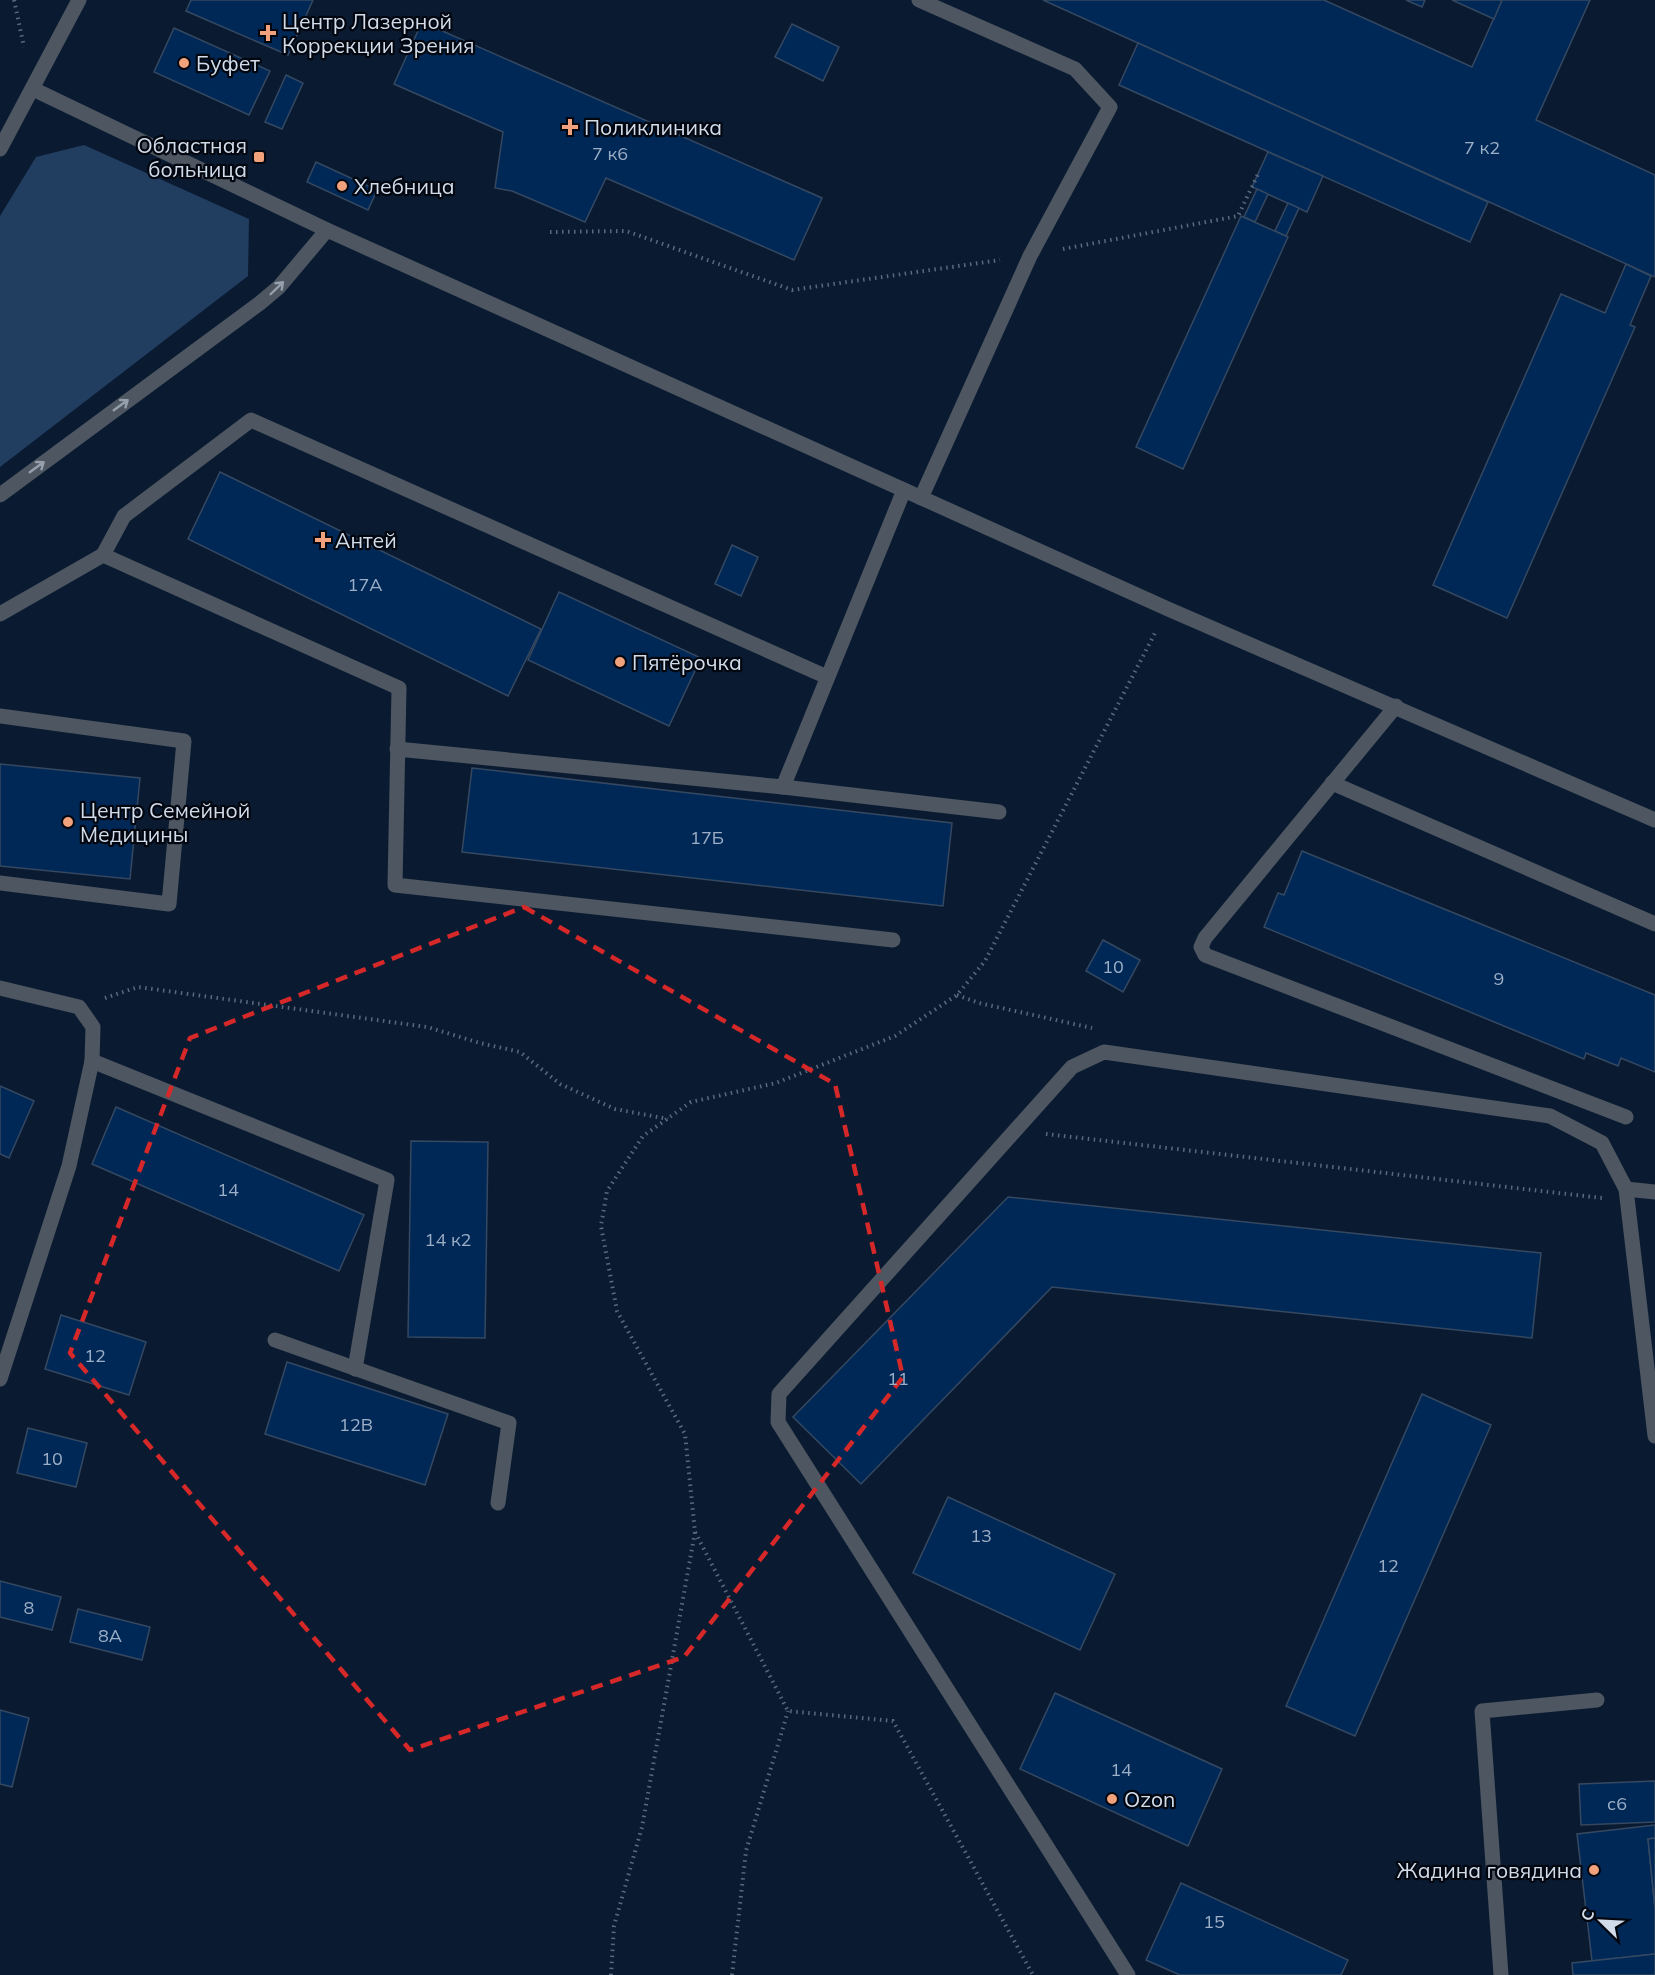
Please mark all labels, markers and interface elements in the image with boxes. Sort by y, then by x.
place label: Центр Лазерной Коррекции Зрения [282,8,474,58]
marker: Центр Лазерной Коррекции Зрения [259,24,277,42]
place label: Буфет [196,50,260,76]
marker: Буфет [177,56,191,70]
place label: Поликлиника [584,114,722,140]
marker: Поликлиника [561,118,579,136]
place label: Областная больница [137,132,247,182]
house number: 7 к2 [1464,136,1500,159]
house number: 7 к6 [592,142,628,165]
marker: Областная больница [252,150,266,164]
place label: Хлебница [354,173,455,199]
marker: Хлебница [335,179,349,193]
one-way arrow [269,281,284,295]
one-way arrow [113,399,129,412]
one-way arrow [29,461,45,474]
place label: Антей [335,527,397,553]
marker: Антей [316,533,330,547]
house number: 17А [348,573,382,596]
place label: Пятёрочка [632,649,742,675]
marker: Пятёрочка [613,655,627,669]
place label: Центр Семейной Медицины [80,797,250,847]
marker: Центр Семейной Медицины [61,815,75,829]
house number: 17Б [690,826,724,849]
house number: 10 [1102,955,1124,978]
house number: 9 [1494,967,1504,990]
house number: 14 [217,1178,239,1201]
house number: 14 к2 [425,1228,471,1251]
house number: 12 [84,1344,106,1367]
house number: 11 [887,1367,909,1390]
house number: 12В [339,1413,373,1436]
house number: 10 [41,1447,63,1470]
house number: 13 [970,1524,992,1547]
house number: 12 [1377,1554,1399,1577]
house number: 8 [24,1596,34,1619]
house number: 8А [98,1624,122,1647]
house number: 14 [1110,1758,1132,1781]
place label: Ozon [1124,1786,1175,1812]
marker: Ozon [1105,1792,1119,1806]
house number: с6 [1607,1792,1627,1815]
place label: Жадина говядина [1397,1857,1582,1883]
marker: Жадина говядина [1587,1863,1601,1877]
north arrow [1571,1891,1631,1951]
text: С [1576,1906,1599,1924]
house number: 15 [1203,1910,1225,1933]

